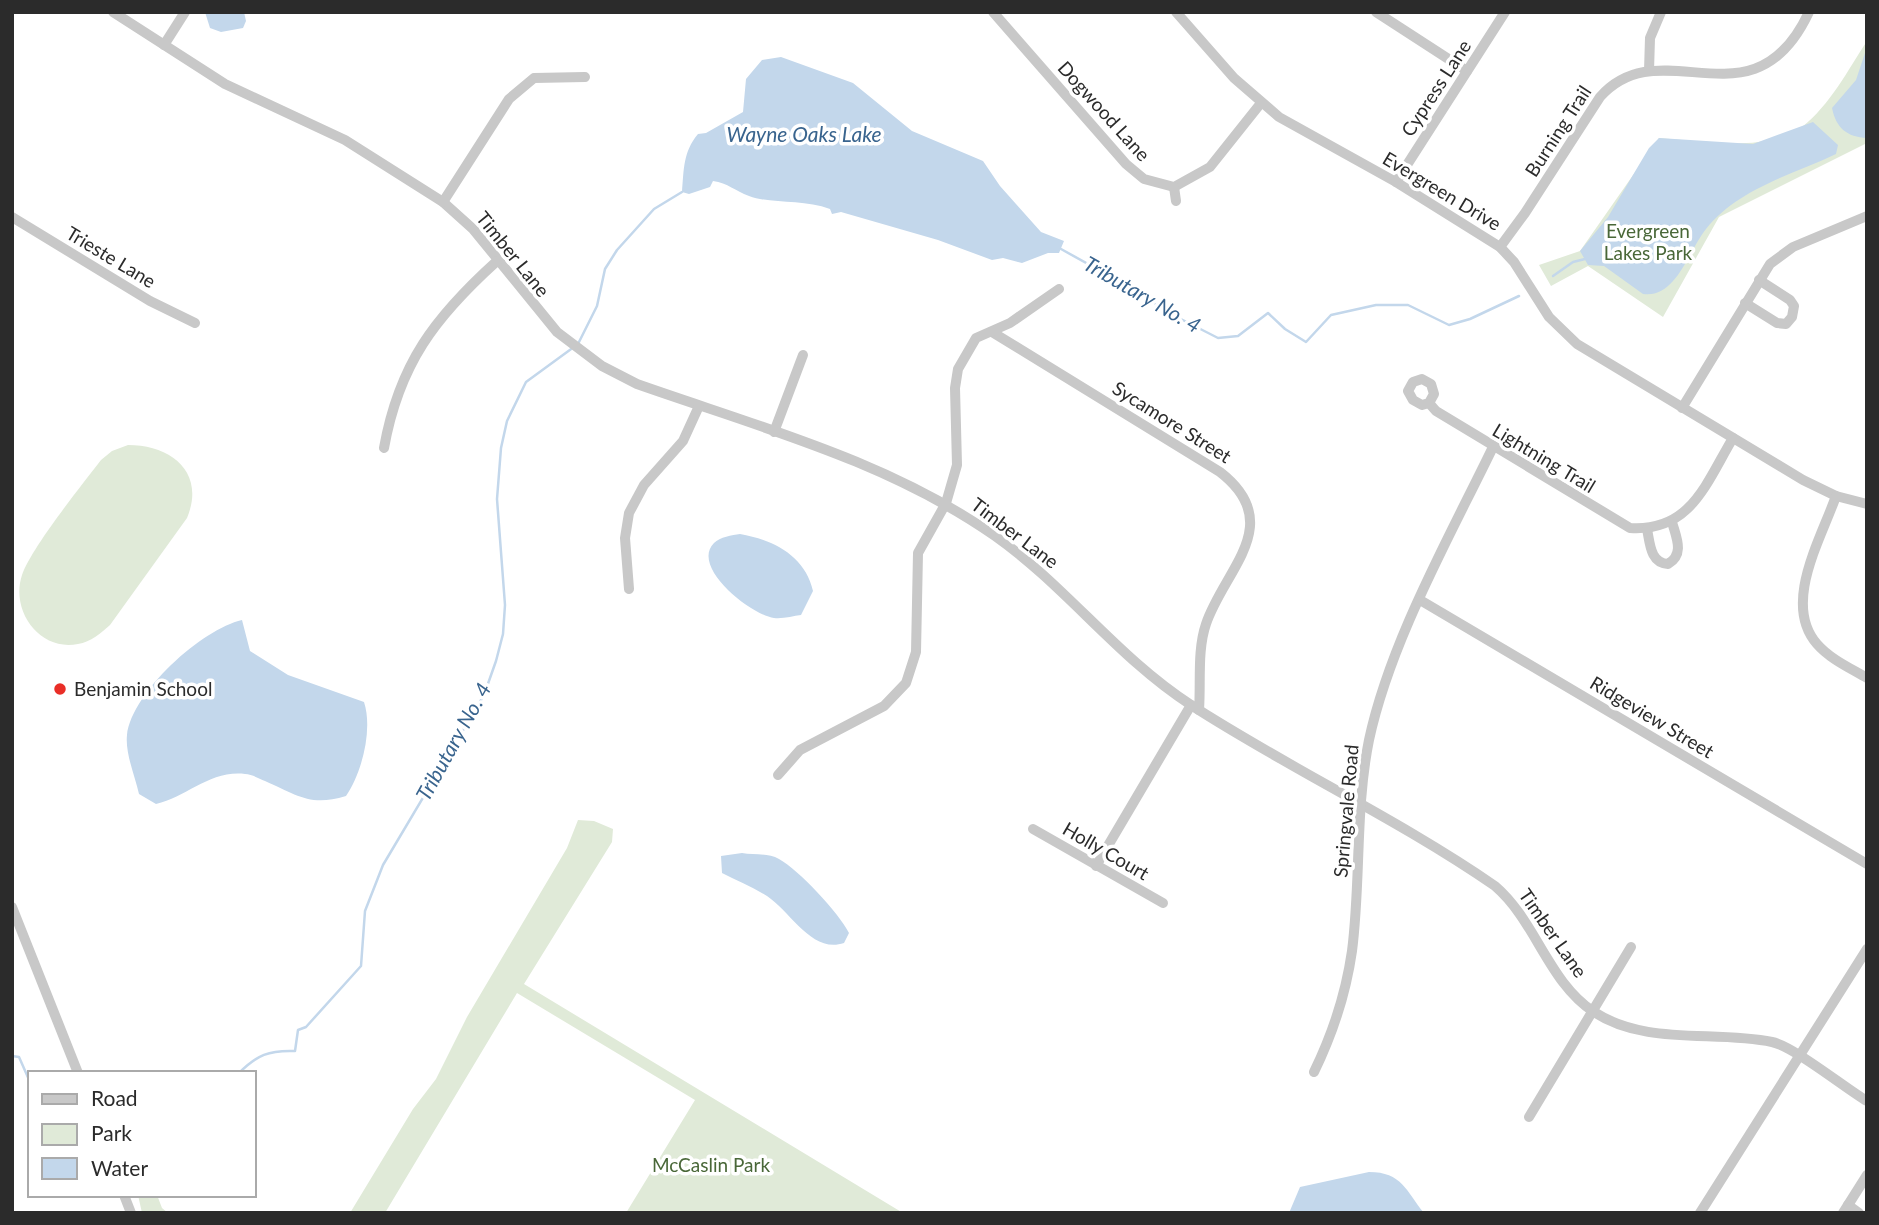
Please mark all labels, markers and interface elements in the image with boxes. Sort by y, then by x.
street label: Cypress Lane [1396,35,1475,140]
street label: Dogwood Lane [1053,56,1155,165]
street label: Burning Trail [1520,81,1596,181]
water label: Wayne Oaks Lake [726,121,882,146]
street label: Evergreen Drive [1379,146,1506,235]
street label: Timber Lane [472,206,555,301]
park label: Evergreen Lakes Park [1604,219,1693,264]
street label: Trieste Lane [62,221,160,292]
water label: Tributary No. 4 [1080,250,1206,337]
street label: Sycamore Street [1109,376,1236,467]
street label: Lightning Trail [1489,418,1600,497]
street label: Timber Lane [967,492,1063,573]
street label: Ridgeview Street [1586,671,1718,763]
place label: Benjamin School [74,677,212,700]
water label: Tributary No. 4 [410,678,495,805]
marker: Benjamin School [52,681,68,697]
street label: Springvale Road [1328,744,1363,878]
street label: Holly Court [1059,817,1154,885]
street label: Timber Lane [1514,884,1592,982]
legend [28,1071,256,1197]
text: Road [91,1085,138,1110]
text: Park [91,1120,132,1145]
park label: McCaslin Park [652,1153,770,1176]
text: Water [91,1155,148,1180]

